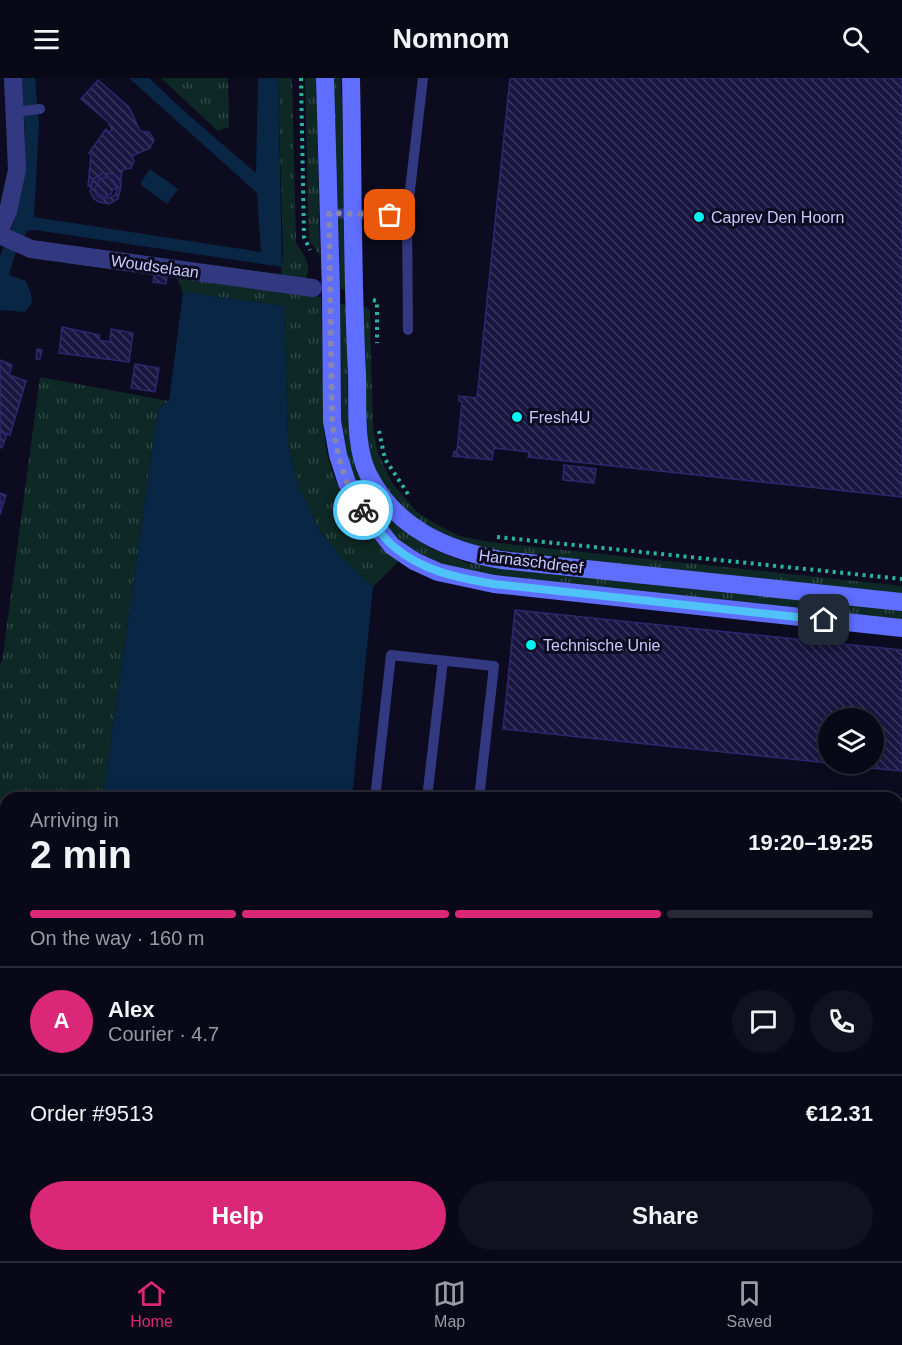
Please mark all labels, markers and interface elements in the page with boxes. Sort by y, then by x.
icon: menu [30,23,63,56]
icon: search [839,23,872,56]
text: Nomnom [393,24,510,54]
pin [364,189,415,240]
icon: bag [373,198,406,231]
place label: Caprev Den Hoorn [711,209,844,226]
marker: Caprev Den Hoorn [692,210,706,224]
street label: Woudselaan [110,252,200,281]
place label: Fresh4U [529,409,590,426]
marker: Fresh4U [510,410,524,424]
courier [333,480,393,540]
icon: bike [347,494,380,527]
street label: Harnaschdreef [478,547,585,576]
pin [798,594,849,645]
icon: home [807,603,840,636]
place label: Technische Unie [543,637,661,654]
marker: Technische Unie [524,638,538,652]
map controls [818,708,884,774]
button: layers [818,708,884,774]
text: Arriving in [30,809,119,831]
text: 19:20–19:25 [748,830,873,855]
text: 2 min [30,833,132,876]
text: On the way · 160 m [30,927,205,949]
button: chat [732,990,795,1053]
button: phone [810,990,873,1053]
text: Alex [108,997,154,1022]
text: A [54,1008,69,1033]
text: Courier · 4.7 [108,1023,219,1045]
text: Order #9513 [30,1101,154,1126]
text: €12.31 [806,1101,873,1126]
button: Help [30,1181,446,1250]
button: Share [458,1181,873,1250]
tab: Home [130,1277,173,1331]
tab: Map [433,1277,466,1331]
tab: Saved [726,1277,772,1331]

